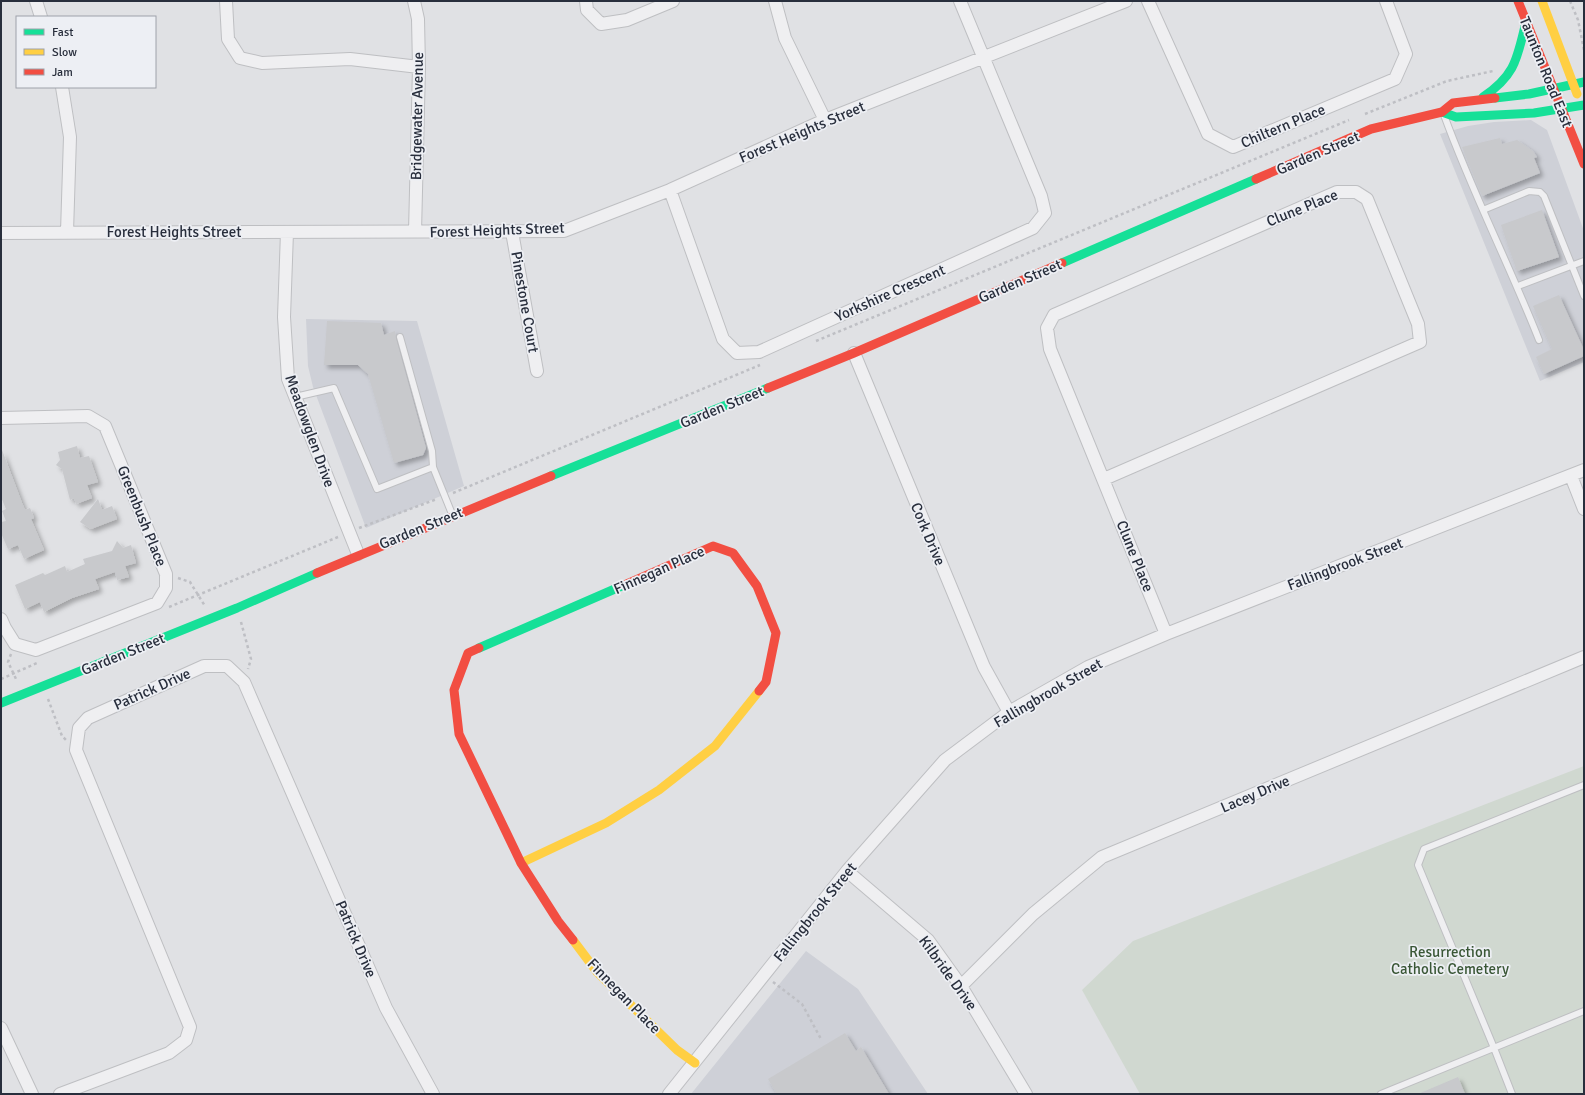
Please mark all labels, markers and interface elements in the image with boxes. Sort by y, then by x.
street label: Taunton Road East [1516,14,1576,130]
legend [16,16,156,88]
text: Fast [52,25,73,40]
text: Slow [52,45,77,60]
street label: Bridgewater Avenue [407,52,427,180]
text: Jam [52,65,73,80]
street label: Forest Heights Street [736,97,868,167]
street label: Chiltern Place [1238,100,1328,152]
street label: Garden Street [1274,127,1362,179]
street label: Clune Place [1264,186,1340,230]
street label: Forest Heights Street [429,219,565,241]
street label: Forest Heights Street [106,223,242,241]
street label: Pinestone Court [507,250,543,354]
street label: Garden Street [976,255,1064,307]
street label: Yorkshire Crescent [832,261,948,325]
street label: Meadowglen Drive [281,372,339,490]
street label: Garden Street [678,382,766,432]
street label: Greenbush Place [114,463,170,569]
street label: Cork Drive [907,500,949,568]
street label: Garden Street [377,503,465,553]
street label: Clune Place [1113,518,1157,594]
street label: Fallingbrook Street [1285,534,1405,594]
street label: Finnegan Place [611,542,707,598]
street label: Garden Street [79,629,167,679]
street label: Fallingbrook Street [991,655,1105,731]
street label: Patrick Drive [111,664,193,714]
street label: Lacey Drive [1218,771,1292,817]
street label: Fallingbrook Street [770,859,860,965]
street label: Patrick Drive [332,898,380,980]
street label: Kilbride Drive [915,932,981,1014]
park label: Resurrection Catholic Cemetery [1391,943,1509,978]
street label: Finnegan Place [584,955,664,1037]

